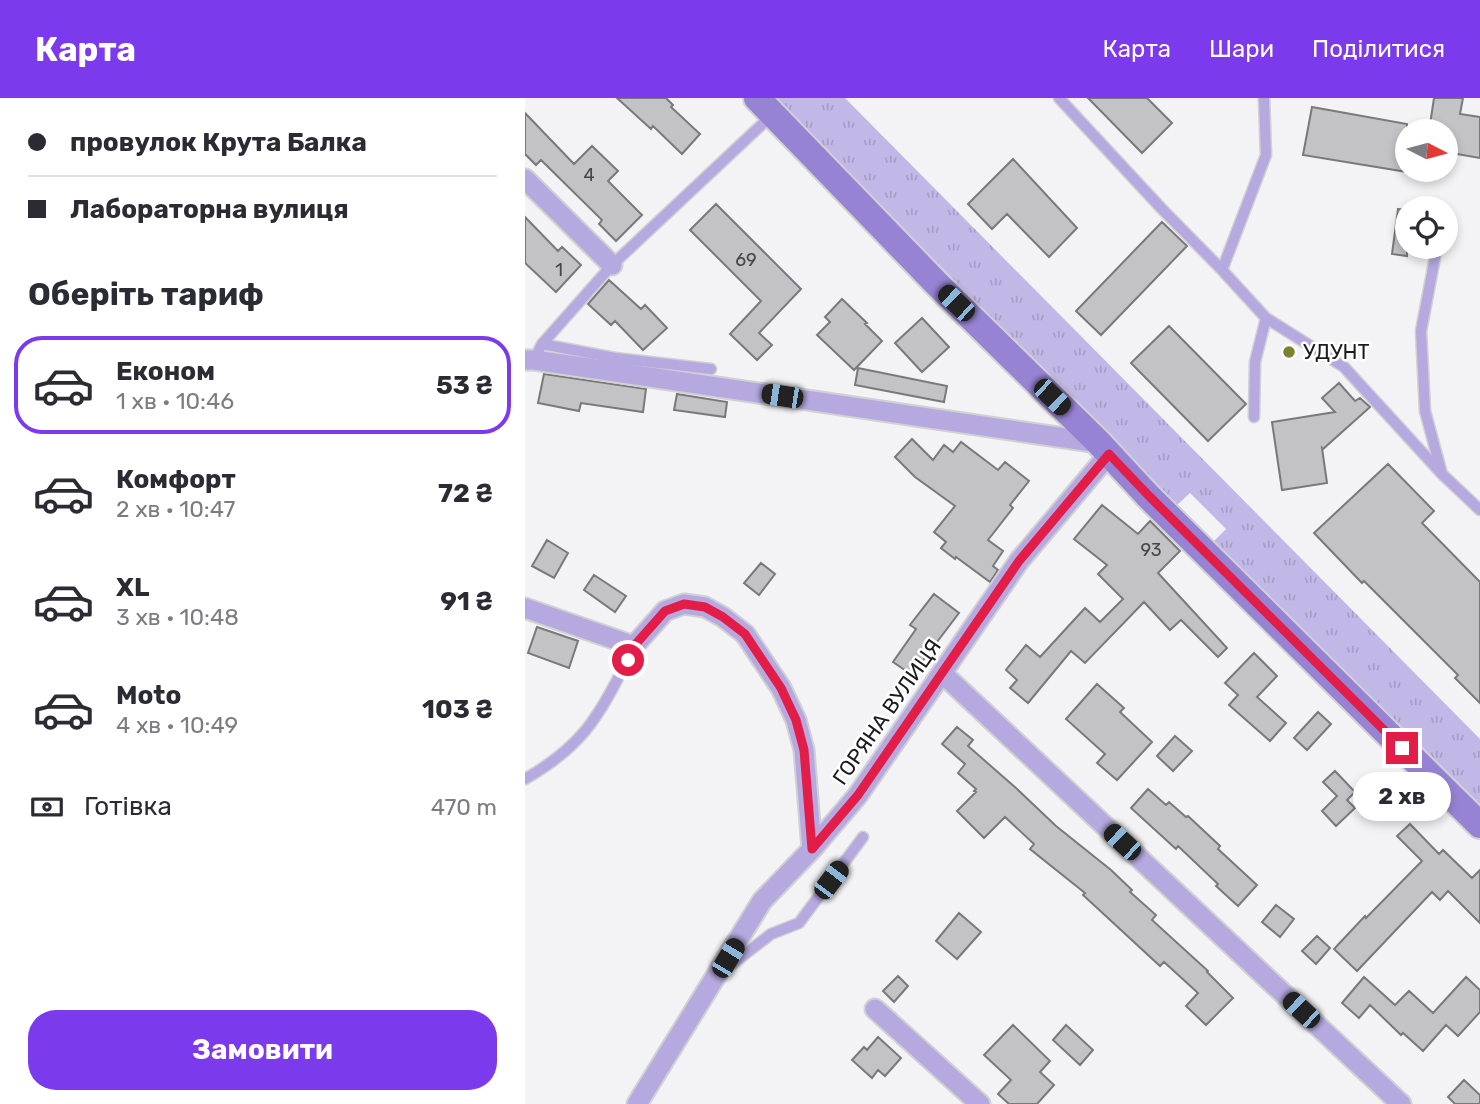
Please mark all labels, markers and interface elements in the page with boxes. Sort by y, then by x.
text: Карта [35,30,136,69]
text: Карта [1102,35,1171,63]
text: Шари [1209,35,1274,63]
text: Поділитися [1312,35,1445,63]
north arrow [1395,119,1458,182]
map controls [1395,119,1458,259]
text: провулок Крута Балка [70,127,367,158]
house number: 4 [583,164,595,186]
text: Лабораторна вулиця [70,194,349,225]
button: locate [1395,196,1458,259]
house number: 69 [735,249,757,271]
house number: 1 [555,259,563,281]
text: Оберіть тариф [28,275,264,313]
car [934,281,979,325]
place label: УДУНТ [1303,339,1370,364]
marker: УДУНТ [1281,344,1297,360]
icon: car [32,354,95,417]
text: Економ [116,356,215,387]
text: 53 ₴ [436,370,493,401]
car [1030,375,1075,419]
car [760,382,805,410]
text: 1 хв · 10:46 [116,387,234,415]
icon: car [32,462,95,525]
text: Комфорт [116,464,236,495]
text: 72 ₴ [438,478,493,509]
text: 2 хв · 10:47 [116,495,235,523]
house number: 93 [1140,539,1162,561]
icon: car [32,570,95,633]
text: XL [116,572,149,603]
text: 91 ₴ [440,586,493,617]
text: 3 хв · 10:48 [116,603,239,631]
street label: ГОРЯНА ВУЛИЦЯ [827,634,946,789]
route start [612,644,644,676]
icon: car [32,678,95,741]
text: Moto [116,680,181,711]
text: 103 ₴ [422,694,493,725]
text: 4 хв · 10:49 [116,711,238,739]
route end [1386,732,1418,764]
callout: 2 хв [1353,772,1451,822]
text: 2 хв [1378,782,1426,810]
icon: cash [28,788,66,826]
text: Готівка [84,791,172,822]
text: 470 m [431,793,497,821]
car [1100,820,1145,864]
car [810,857,853,903]
car [709,935,748,981]
car [1279,988,1324,1032]
button: Замовити [28,1010,497,1090]

